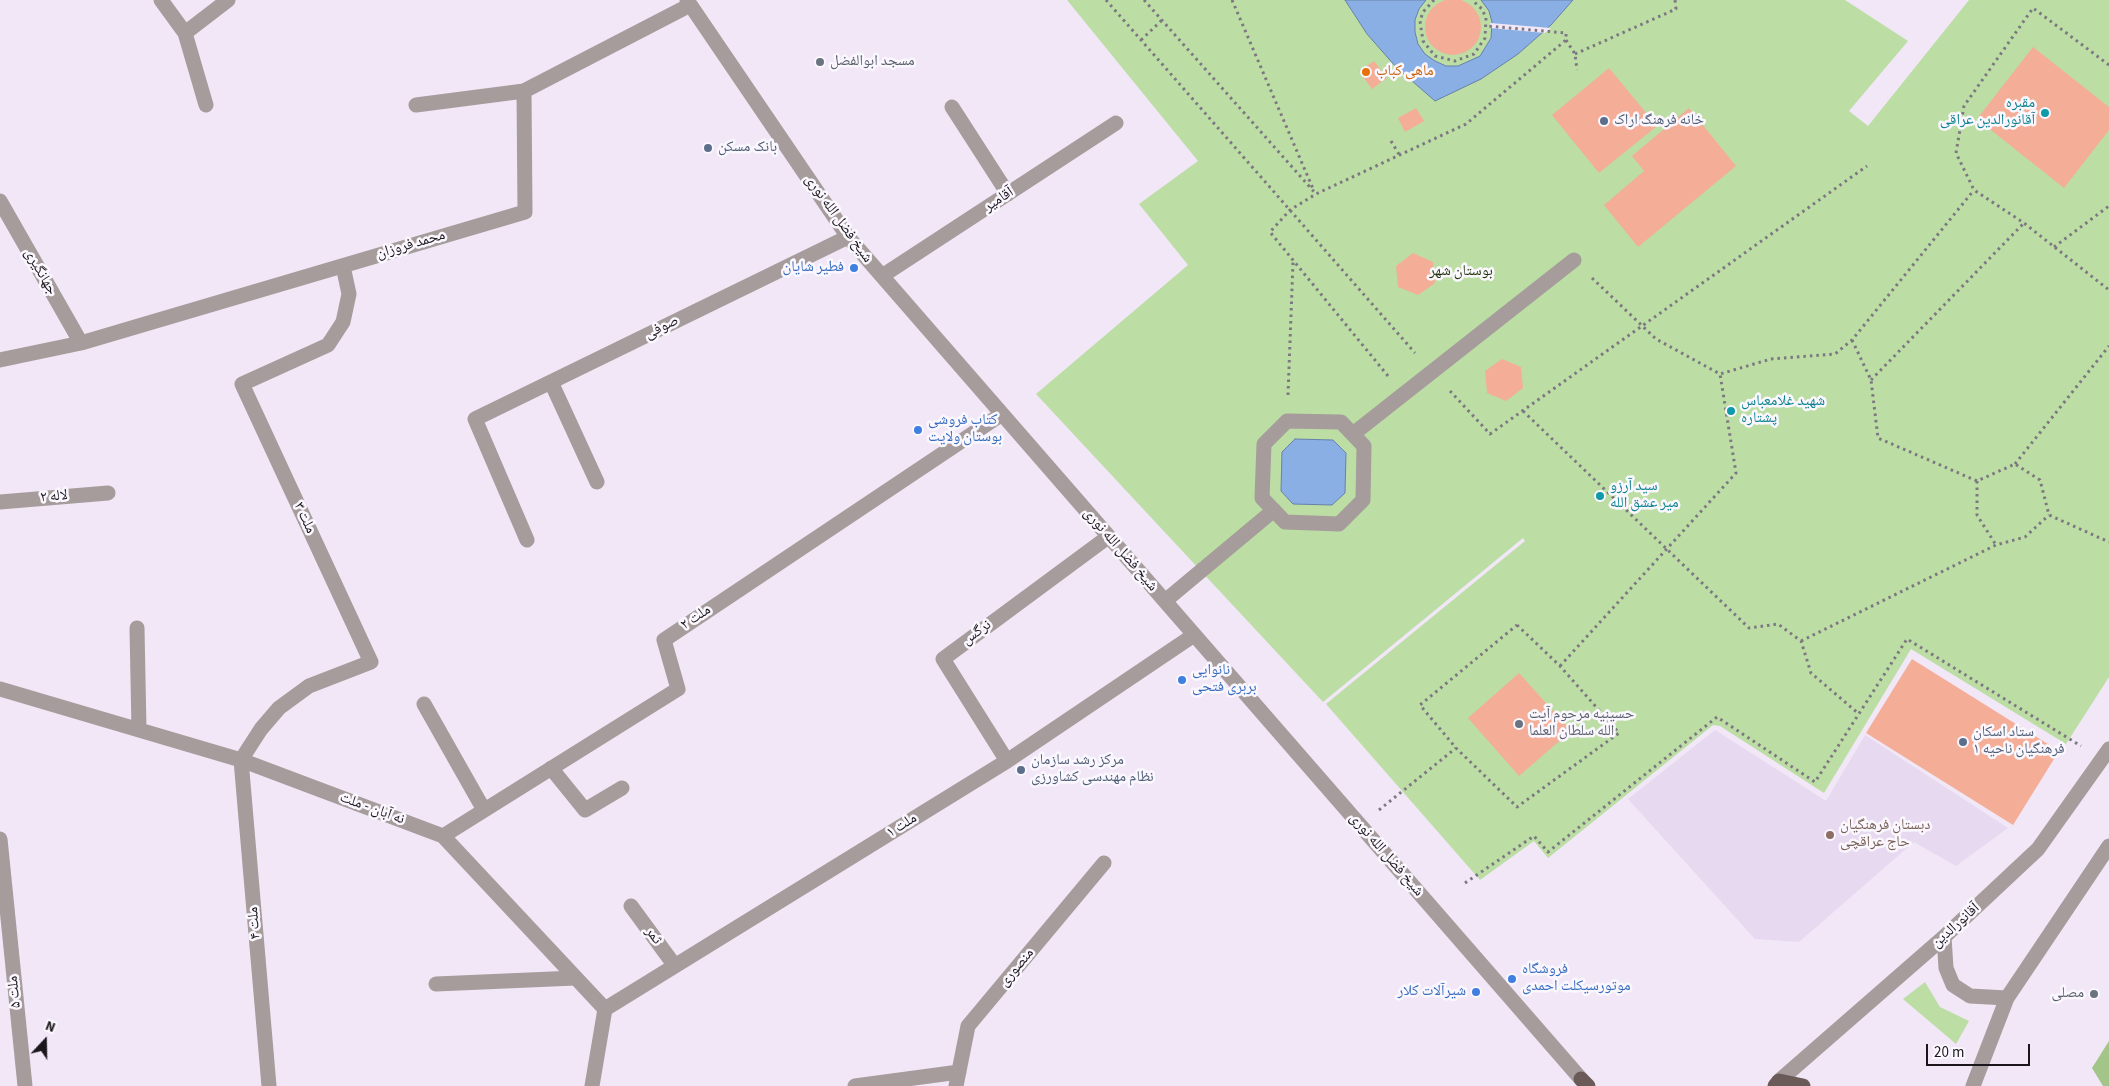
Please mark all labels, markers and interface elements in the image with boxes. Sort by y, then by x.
place label: مسجد ابوالفضل [830,53,915,71]
marker: مسجد ابوالفضل [814,56,826,68]
place label: ماهی کباب [1376,63,1434,81]
marker: ماهی کباب [1360,66,1372,78]
place label: مقبره آقانورالدین عراقی [1940,95,2035,130]
marker: مقبره آقانورالدین عراقی [2039,107,2051,119]
place label: خانه فرهنگ اراک [1614,112,1704,130]
marker: خانه فرهنگ اراک [1598,115,1610,127]
place label: بانک مسکن [718,139,777,157]
marker: بانک مسکن [702,142,714,154]
street label: شیخ فضل الله نوری [800,171,876,267]
street label: آقامیر [981,184,1017,216]
street label: محمد فروزان [375,227,447,263]
street label: جهانگیری [20,246,60,298]
place label: فطیر شایان [782,259,844,277]
marker: فطیر شایان [848,262,860,274]
park label: بوستان شهر [1429,263,1493,281]
street label: صوفی [642,312,682,344]
place label: شهید غلامعباس پشتاره [1741,393,1825,428]
marker: شهید غلامعباس پشتاره [1725,405,1737,417]
place label: کتاب فروشی بوستان ولایت [928,412,1002,447]
marker: کتاب فروشی بوستان ولایت [912,424,924,436]
place label: سید آرزو میر عشق الله [1610,478,1679,513]
street label: لاله ۲ [40,487,68,507]
marker: سید آرزو میر عشق الله [1594,490,1606,502]
street label: ملت ۳ [289,499,319,537]
street label: شیخ فضل الله نوری [1079,505,1161,595]
street label: ملت ۲ [677,601,715,635]
street label: نرگس [959,616,995,650]
place label: نانوایی بربری فتحی [1192,662,1257,697]
marker: نانوایی بربری فتحی [1176,674,1188,686]
place label: حسینیه مرحوم آیت الله سلطان العلما [1529,706,1634,741]
marker: حسینیه مرحوم آیت الله سلطان العلما [1513,718,1525,730]
place label: ستاد اسکان فرهنگیان ناحیه ۱ [1973,724,2065,759]
marker: ستاد اسکان فرهنگیان ناحیه ۱ [1957,736,1969,748]
place label: مرکز رشد سازمان نظام مهندسی کشاورزی [1031,752,1154,787]
marker: مرکز رشد سازمان نظام مهندسی کشاورزی [1015,764,1027,776]
street label: نه آبان - ملت [337,789,407,829]
street label: ملت ۱ [883,810,921,842]
street label: شیخ فضل الله نوری [1345,810,1427,900]
place label: دبستان فرهنگیان حاج عراقچی [1840,817,1930,852]
marker: دبستان فرهنگیان حاج عراقچی [1824,829,1836,841]
street label: آقانورالدین [1928,900,1984,952]
street label: ملت ۴ [245,906,265,940]
street label: ثمر [641,924,665,948]
street label: منصوری [996,945,1038,991]
place label: فروشگاه موتورسیکلت احمدی [1522,961,1631,996]
marker: فروشگاه موتورسیکلت احمدی [1506,973,1518,985]
street label: ملت ۵ [4,975,26,1009]
place label: شیرآلات کلار [1398,983,1466,1001]
place label: مصلی [2052,985,2084,1003]
marker: شیرآلات کلار [1470,986,1482,998]
marker: مصلی [2088,988,2100,1000]
north arrow [20,1016,70,1066]
text: N [42,1016,58,1038]
scale bar [1929,1034,2033,1066]
text: 20 m [1934,1042,1964,1063]

